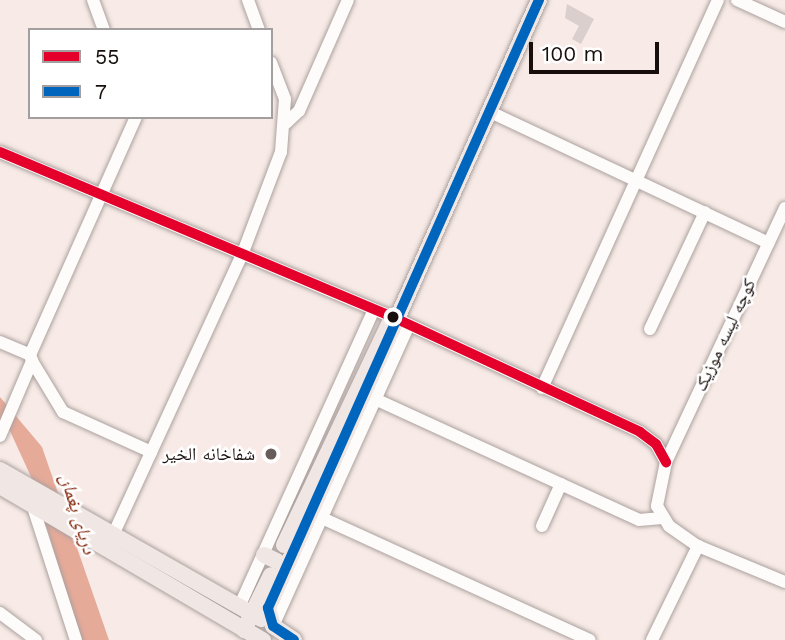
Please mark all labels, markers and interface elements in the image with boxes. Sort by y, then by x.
legend [28,28,273,119]
scale bar [533,28,662,72]
text: 100 m [542,41,604,66]
text: 55 [95,44,119,69]
text: 7 [95,79,107,104]
street label: کوچه لیسه موزیک [689,275,761,395]
unlabelled marker [386,310,400,324]
place label: شفاخانه الخیر [163,443,255,465]
marker: شفاخانه الخیر [261,444,281,464]
water label: دریای پغمان [55,471,101,557]

